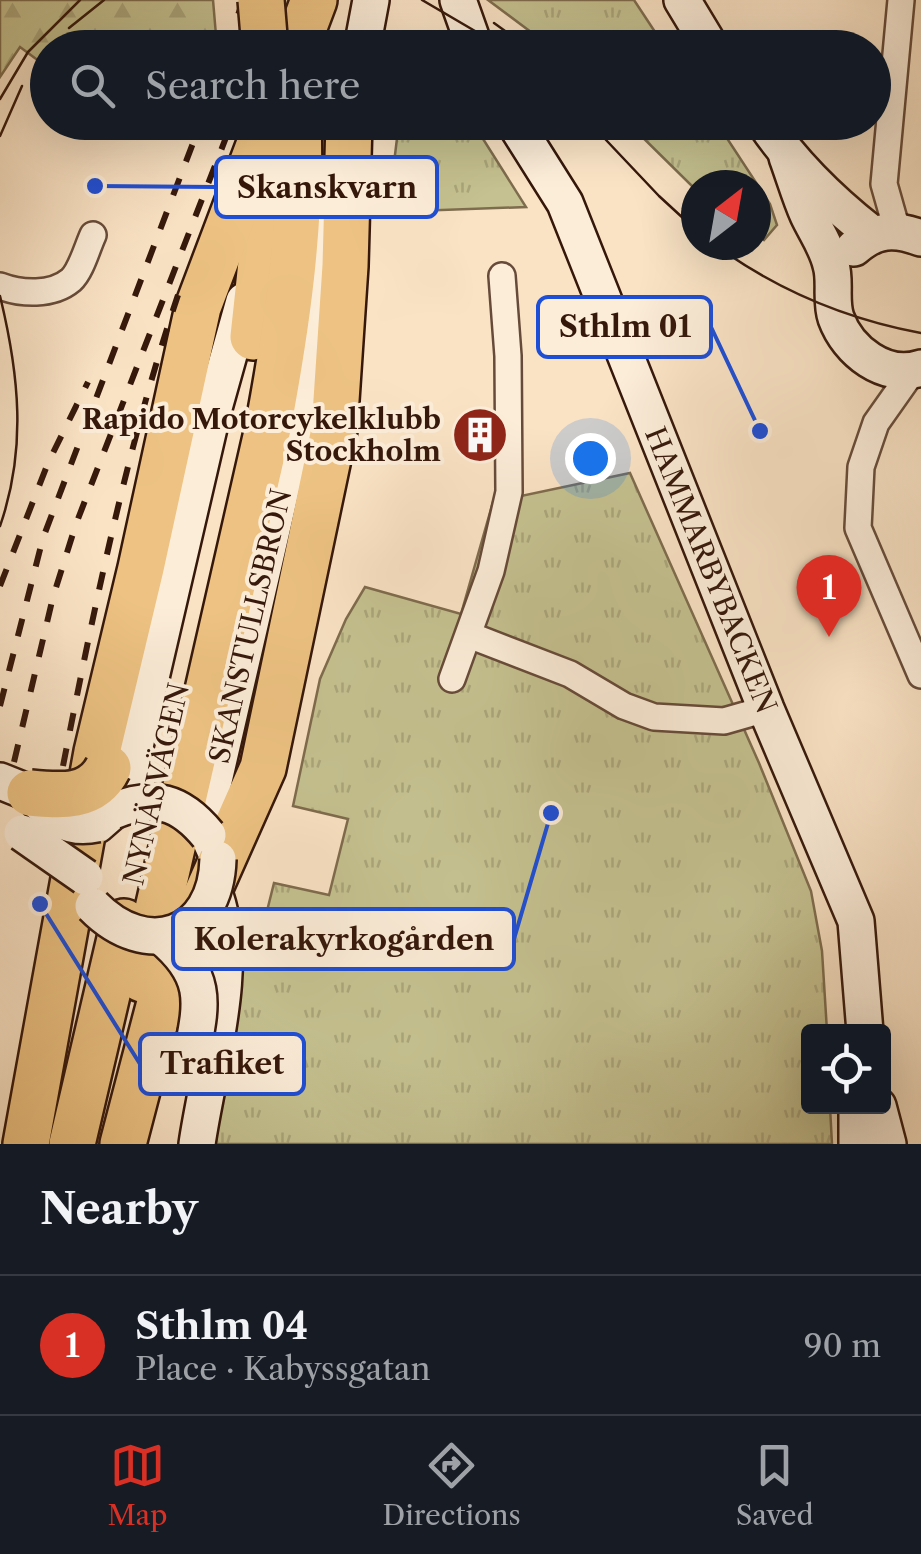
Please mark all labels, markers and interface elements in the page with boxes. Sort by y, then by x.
search box [30,30,891,140]
icon: search [65,58,120,113]
text: Search here [145,62,360,109]
callout: Skanskvarn [216,157,437,217]
text: Skanskvarn [237,169,418,206]
north arrow [681,170,771,260]
callout: Sthlm 01 [538,297,711,357]
text: Sthlm 01 [559,308,692,345]
place label: Rapido Motorcykelklubb Stockholm [82,402,441,468]
building icon: Rapido Motorcykelklubb Stockholm [450,405,510,465]
street label: HAMMARBYBACKEN [638,422,784,718]
your location [565,433,616,484]
street label: SKANSTULLSBRON [202,485,298,767]
pin: 1 [796,554,862,637]
street label: NYNÄSVÄGEN [116,680,196,888]
callout: Kolerakyrkogården [173,909,514,969]
text: Kolerakyrkogården [194,921,495,958]
map controls [801,1024,891,1114]
button: locate [801,1024,891,1114]
callout: Trafiket [140,1034,304,1094]
text: Trafiket [160,1045,284,1082]
text: Nearby [40,1183,198,1235]
text: Sthlm 04 [135,1302,308,1349]
text: 1 [65,1326,80,1365]
text: 90 m [804,1326,881,1365]
text: Place · Kabyssgatan [135,1349,431,1388]
tab: Map [107,1438,168,1532]
tab: Directions [382,1438,521,1532]
tab: Saved [736,1438,814,1532]

